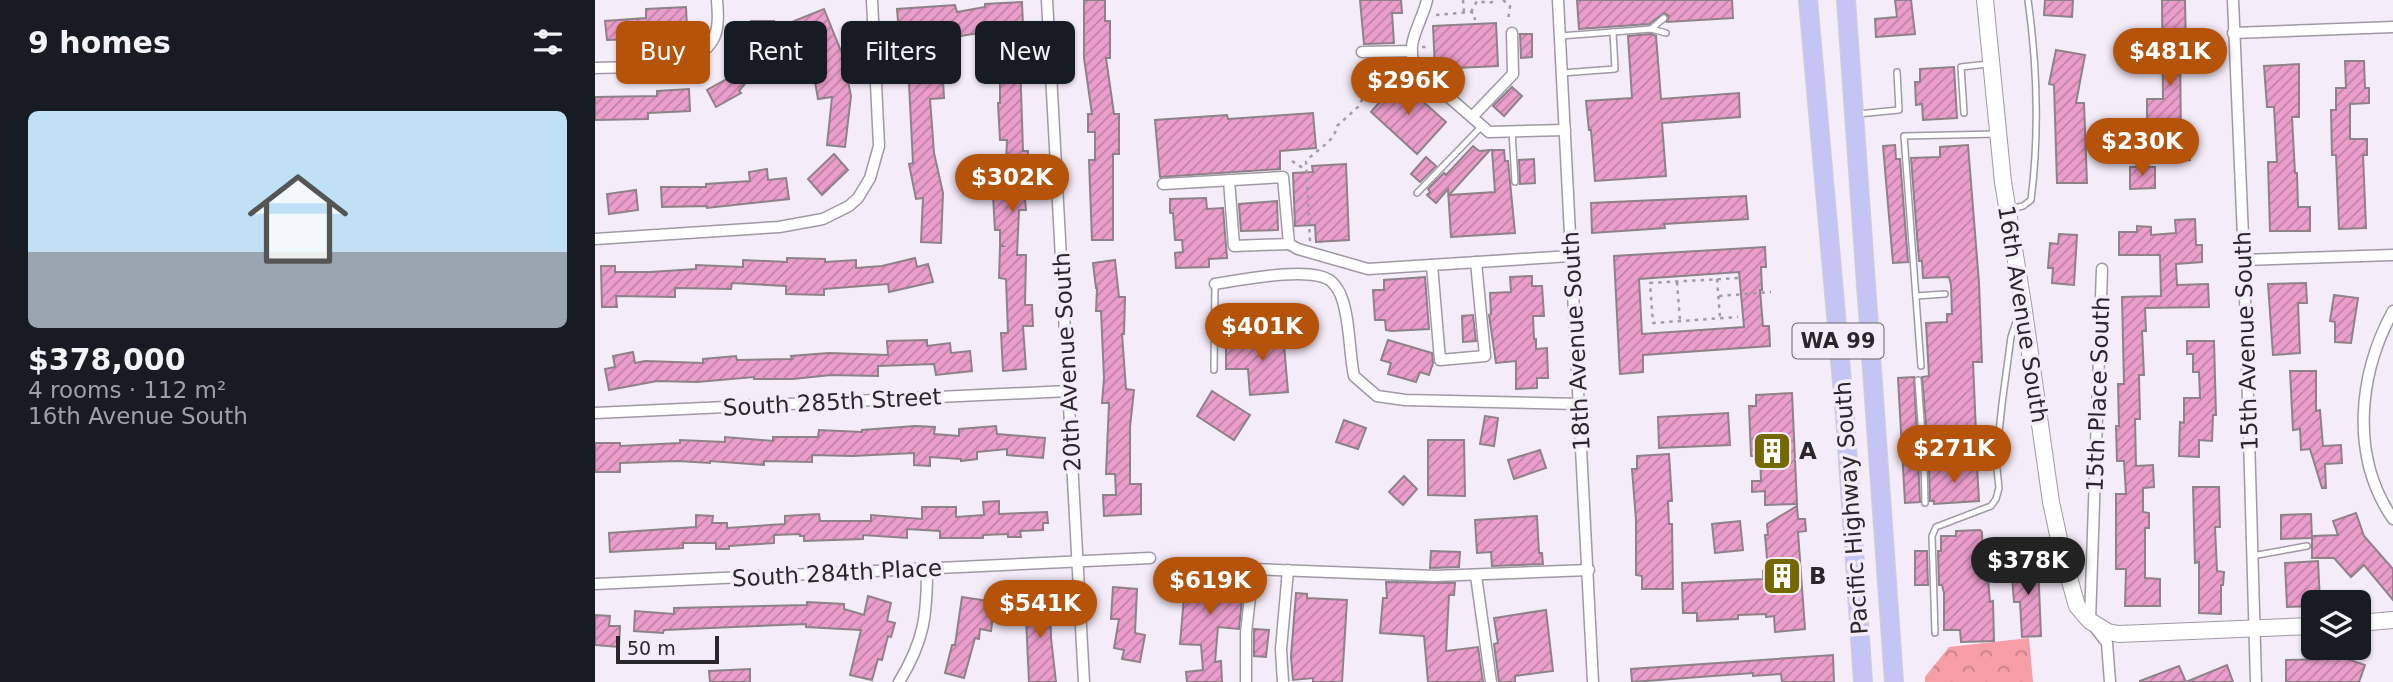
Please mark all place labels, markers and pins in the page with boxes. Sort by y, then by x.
pin: $481K [2121,28,2219,88]
pin: $296K [1359,58,1457,117]
pin: $230K [2093,118,2191,178]
pin: $302K [963,154,1061,214]
pin: $401K [1213,304,1311,363]
pin: $271K [1905,426,2003,485]
building icon: A [1751,430,1793,472]
place label: A [1799,438,1817,464]
pin: $378K [1979,538,2077,597]
building icon: B [1761,555,1803,597]
pin: $619K [1161,558,1259,617]
place label: B [1809,563,1827,589]
pin: $541K [991,580,1089,640]

